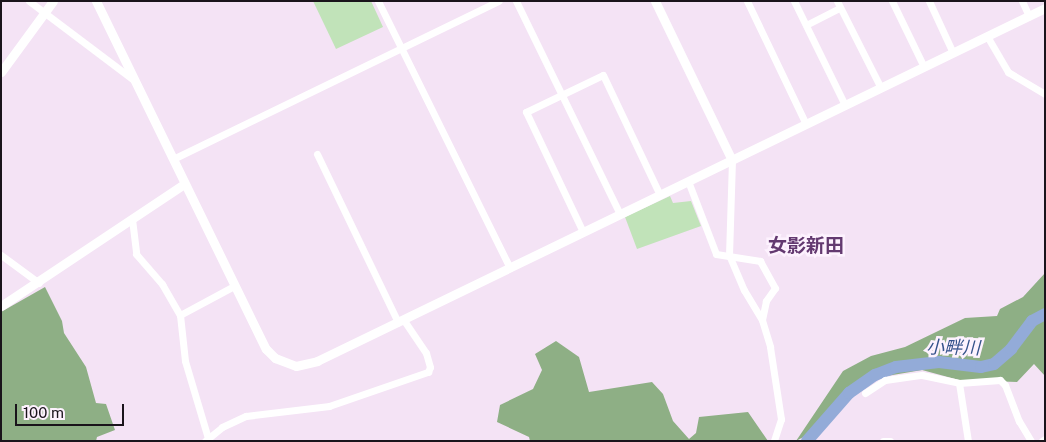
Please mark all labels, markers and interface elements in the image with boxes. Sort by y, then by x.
district label: 女影新田 [768,235,844,257]
water label: 小畔川 [926,337,980,359]
scale bar [18,394,126,426]
text: 100 m [23,404,64,421]

